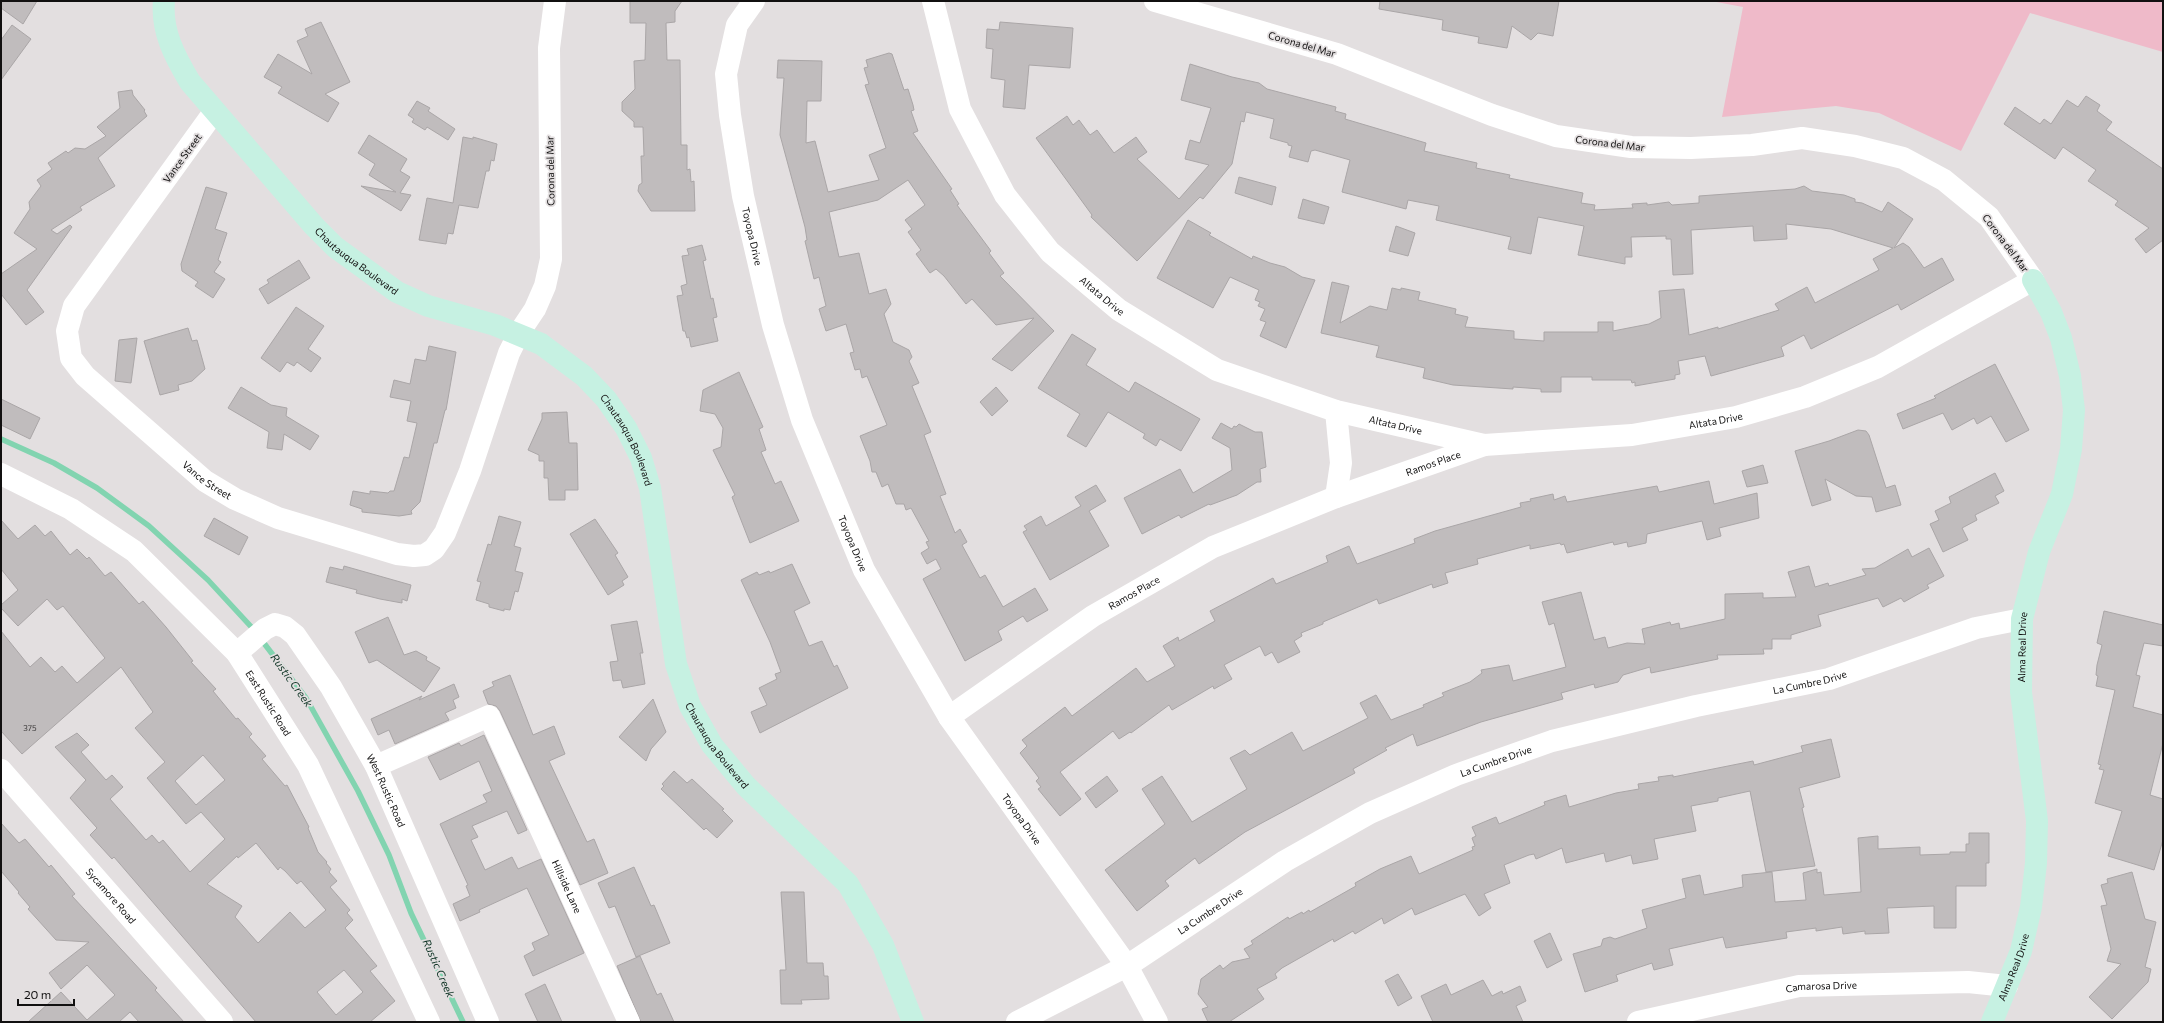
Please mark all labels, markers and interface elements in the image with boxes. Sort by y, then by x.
street label: Corona del Mar [1267,29,1337,59]
street label: Vance Street [160,131,204,185]
street label: Corona del Mar [1575,133,1645,153]
street label: Corona del Mar [543,136,557,206]
street label: Toyopa Drive [740,206,765,267]
street label: Corona del Mar [1980,212,2032,274]
street label: Chautauqua Boulevard [313,225,401,297]
street label: Altata Drive [1077,274,1126,318]
street label: Chautauqua Boulevard [598,391,655,487]
street label: Altata Drive [1688,409,1744,431]
street label: Altata Drive [1368,413,1423,437]
street label: Ramos Place [1404,448,1462,478]
street label: Vance Street [180,458,234,502]
street label: Toyopa Drive [836,513,870,573]
street label: Ramos Place [1106,573,1162,612]
street label: Alma Real Drive [2015,610,2030,683]
water label: Rustic Creek [268,651,316,710]
street label: La Cumbre Drive [1772,667,1848,696]
street label: East Rustic Road [243,668,294,738]
street label: Chautauqua Boulevard [683,700,752,791]
house number: 375 [23,723,37,733]
street label: La Cumbre Drive [1458,743,1533,779]
street label: West Rustic Road [364,752,408,829]
street label: Toyopa Drive [1000,791,1044,847]
street label: Hillside Lane [550,858,584,915]
street label: Sycamore Road [84,865,139,926]
street label: La Cumbre Drive [1175,885,1245,937]
street label: Alma Real Drive [1995,932,2031,1002]
water label: Rustic Creek [420,937,458,1000]
street label: Camarosa Drive [1784,979,1857,995]
scale bar [18,981,74,1007]
text: 20 m [24,987,51,1001]

